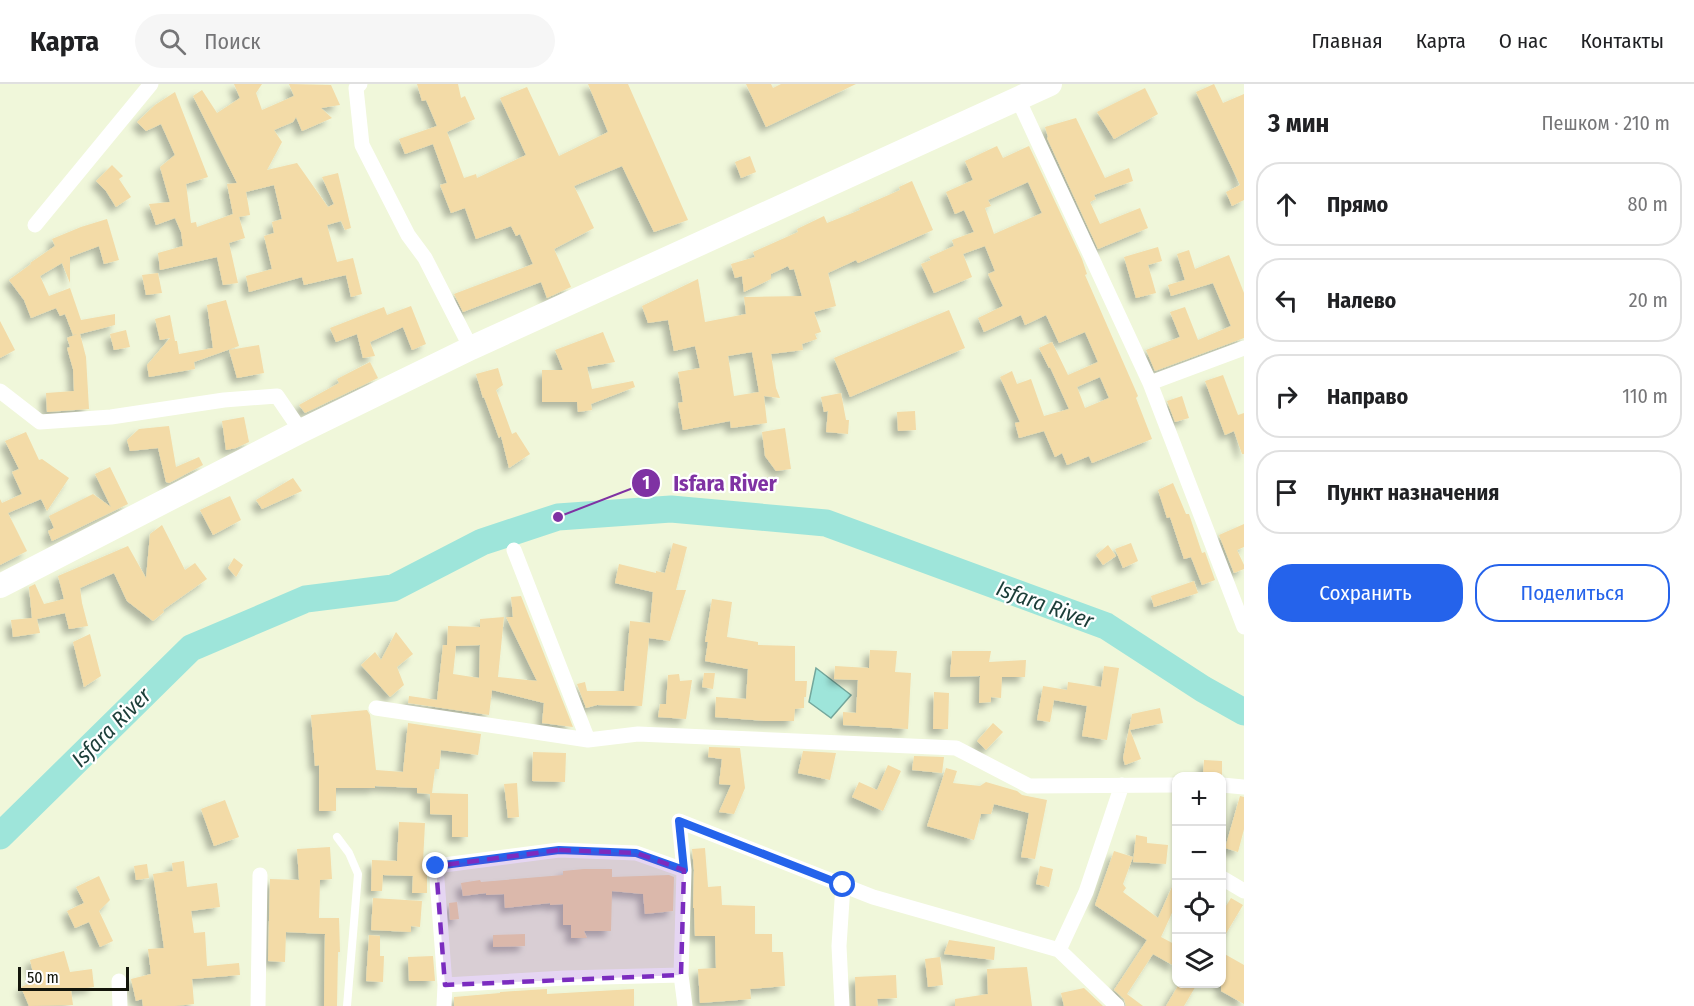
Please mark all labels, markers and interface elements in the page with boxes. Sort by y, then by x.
search box [135,14,555,68]
text: Карта [30,25,99,58]
icon: search [156,25,189,58]
text: Поиск [204,28,261,55]
text: Главная [1312,28,1383,54]
text: Карта [1416,28,1466,54]
text: О нас [1499,28,1547,54]
text: Контакты [1580,28,1664,54]
text: 3 мин [1268,108,1329,139]
text: Пешком · 210 m [1542,111,1670,135]
icon: ahead [1270,188,1303,221]
text: Прямо [1327,191,1388,218]
text: 80 m [1628,192,1668,216]
icon: left [1270,284,1303,317]
text: Налево [1327,287,1396,314]
text: 20 m [1629,288,1668,312]
icon: right [1270,380,1303,413]
text: Направо [1327,383,1408,410]
text: 110 m [1622,384,1668,408]
callout: Isfara River [631,463,788,503]
text: Isfara River [673,470,778,497]
text: 1 [642,472,650,494]
icon: arrive [1270,476,1303,509]
text: Пункт назначения [1327,479,1499,506]
button: Сохранить [1268,564,1463,622]
button: Поделиться [1475,564,1670,622]
water label: Isfara River [993,574,1098,635]
water label: Isfara River [66,681,158,773]
map controls [1172,772,1226,988]
button: + [1172,772,1226,826]
button: − [1172,826,1226,880]
route end [422,852,448,878]
route start [829,871,855,897]
button: locate [1172,880,1226,934]
button: layers [1172,934,1226,988]
scale bar [18,964,129,992]
text: 50 m [27,968,59,987]

